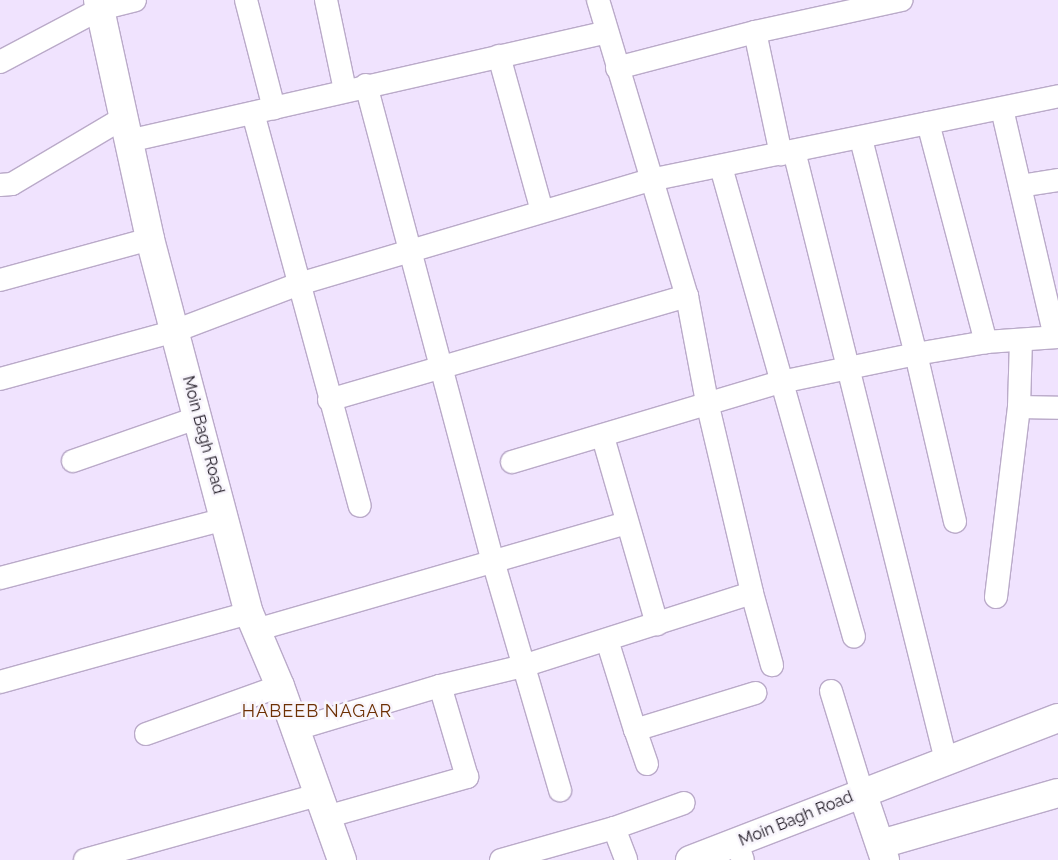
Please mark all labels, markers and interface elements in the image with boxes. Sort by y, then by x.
street label: Moin Bagh Road [178,374,228,496]
district label: HABEEB NAGAR [240,700,394,722]
street label: Moin Bagh Road [736,787,856,851]

